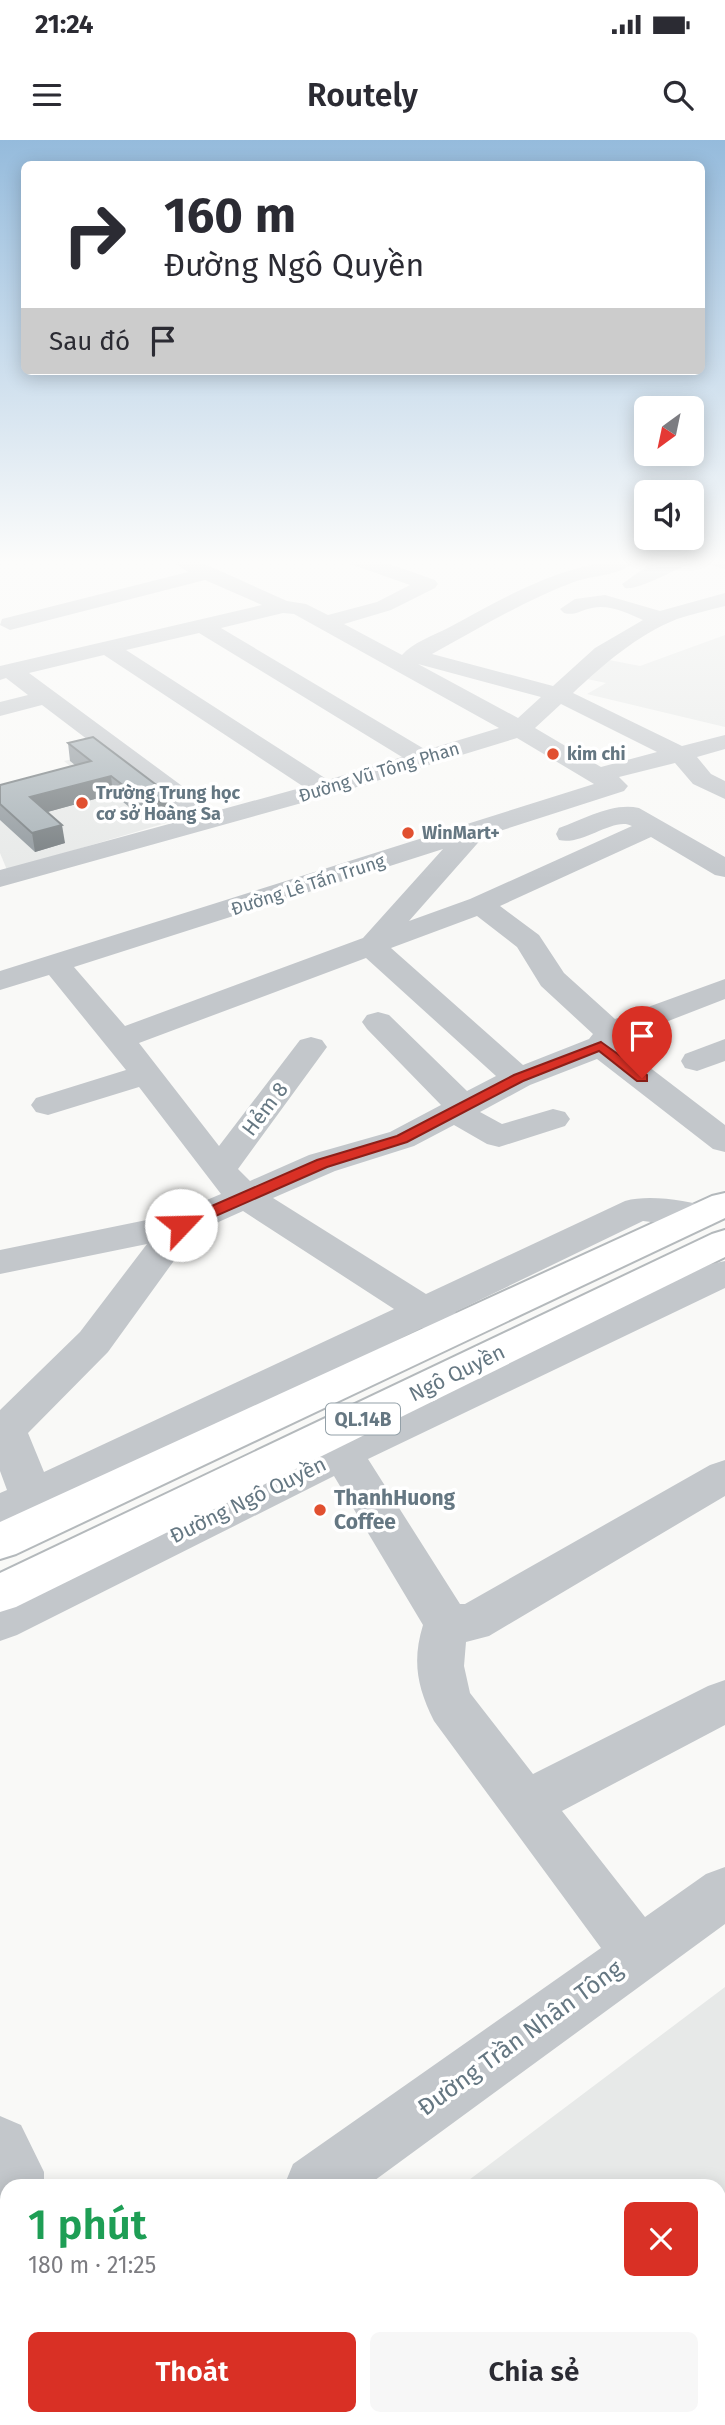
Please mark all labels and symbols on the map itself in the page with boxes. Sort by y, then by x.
north arrow [634,396,704,466]
street label: Đường Vũ Tông Phan [296,737,462,807]
place label: kim chi [567,743,626,765]
marker: kim chi [545,746,561,762]
place label: Trường Trung học cơ sở Hoàng Sa [96,782,241,825]
marker: Trường Trung học cơ sở Hoàng Sa [74,795,90,811]
place label: WinMart+ [422,822,500,844]
marker: WinMart+ [400,825,416,841]
street label: Đường Lê Tấn Trung [228,850,388,920]
pin [612,1006,672,1078]
street label: Hẻm 8 [236,1077,294,1141]
position arrow [144,1188,218,1262]
street label: Ngô Quyền [405,1339,509,1407]
road number: QL.14B [326,1404,400,1434]
street label: Đường Ngô Quyền [166,1451,330,1549]
place label: ThanhHuong Coffee [334,1485,456,1535]
marker: ThanhHuong Coffee [312,1502,328,1518]
street label: Đường Trần Nhân Tông [412,1954,628,2122]

